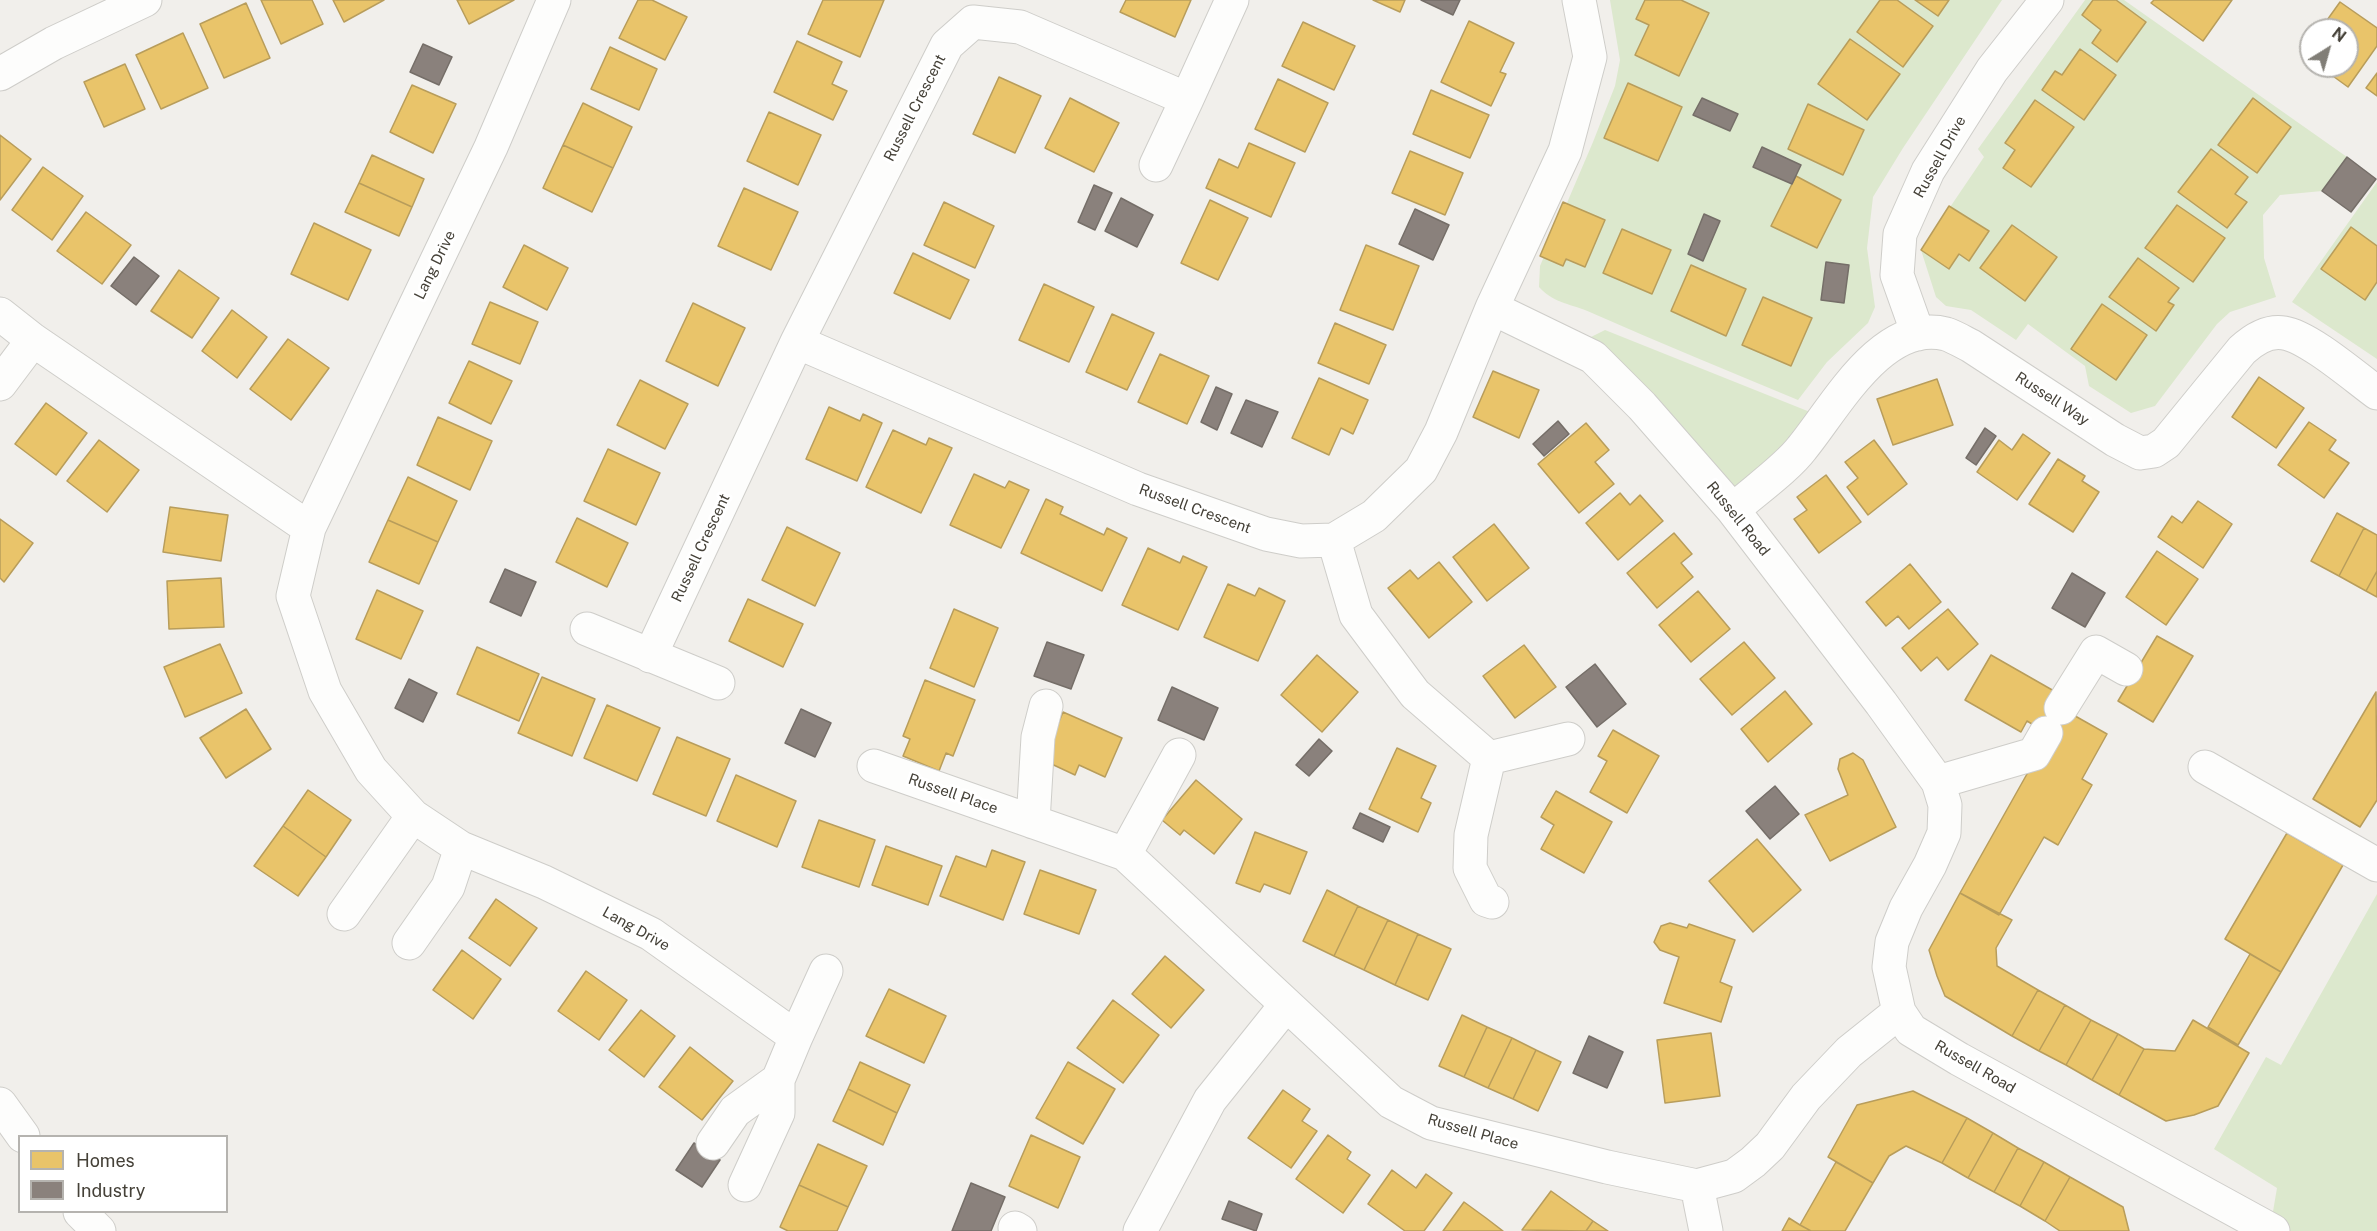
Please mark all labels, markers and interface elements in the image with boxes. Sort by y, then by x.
north arrow [2299,18,2359,78]
text: N [2328,23,2350,46]
street label: Russell Crescent [880,51,950,165]
street label: Russell Drive [1910,113,1970,201]
street label: Lang Drive [411,228,459,302]
street label: Russell Way [2012,368,2092,430]
street label: Russell Road [1703,478,1773,560]
street label: Russell Crescent [1137,480,1253,538]
street label: Russell Crescent [668,491,734,605]
street label: Russell Place [906,770,1000,818]
street label: Lang Drive [599,903,673,955]
street label: Russell Road [1931,1037,2019,1097]
street label: Russell Place [1425,1110,1521,1154]
legend [18,1135,228,1213]
text: Homes [76,1150,135,1171]
text: Industry [76,1180,145,1201]

